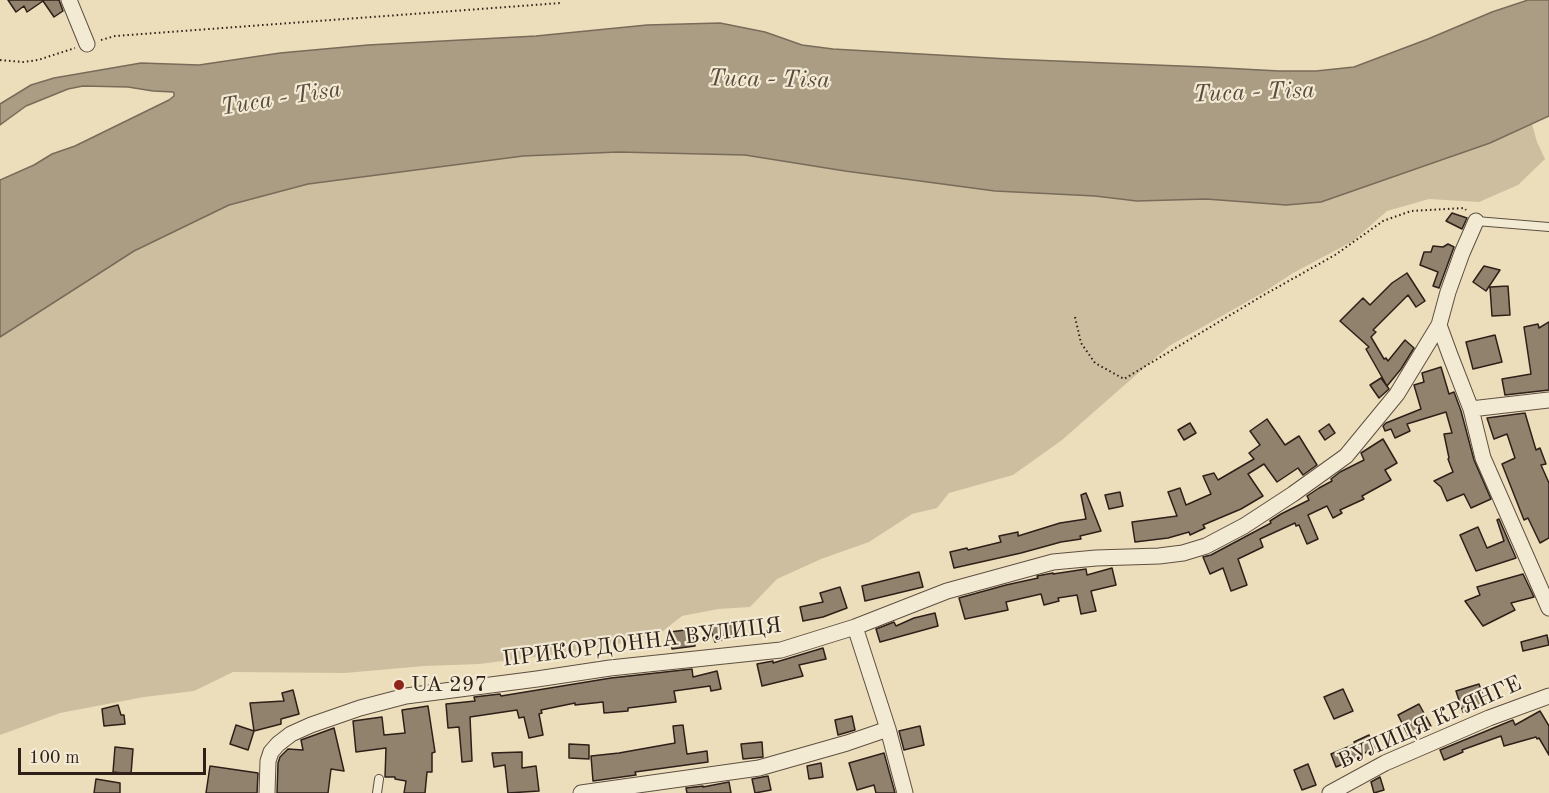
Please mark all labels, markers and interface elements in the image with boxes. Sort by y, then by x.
water label: Тиса - Tisa [708,65,830,95]
water label: Тиса - Tisa [219,75,343,123]
water label: Тиса - Tisa [1193,76,1315,110]
street label: ПРИКОРДОННА ВУЛИЦЯ [501,613,783,673]
street label: ВУЛИЦЯ КРЯНГЕ [1334,671,1526,775]
place label: UA 297 [411,672,487,698]
marker: UA 297 [392,678,406,692]
scale bar [21,736,208,774]
text: 100 m [29,749,80,767]

